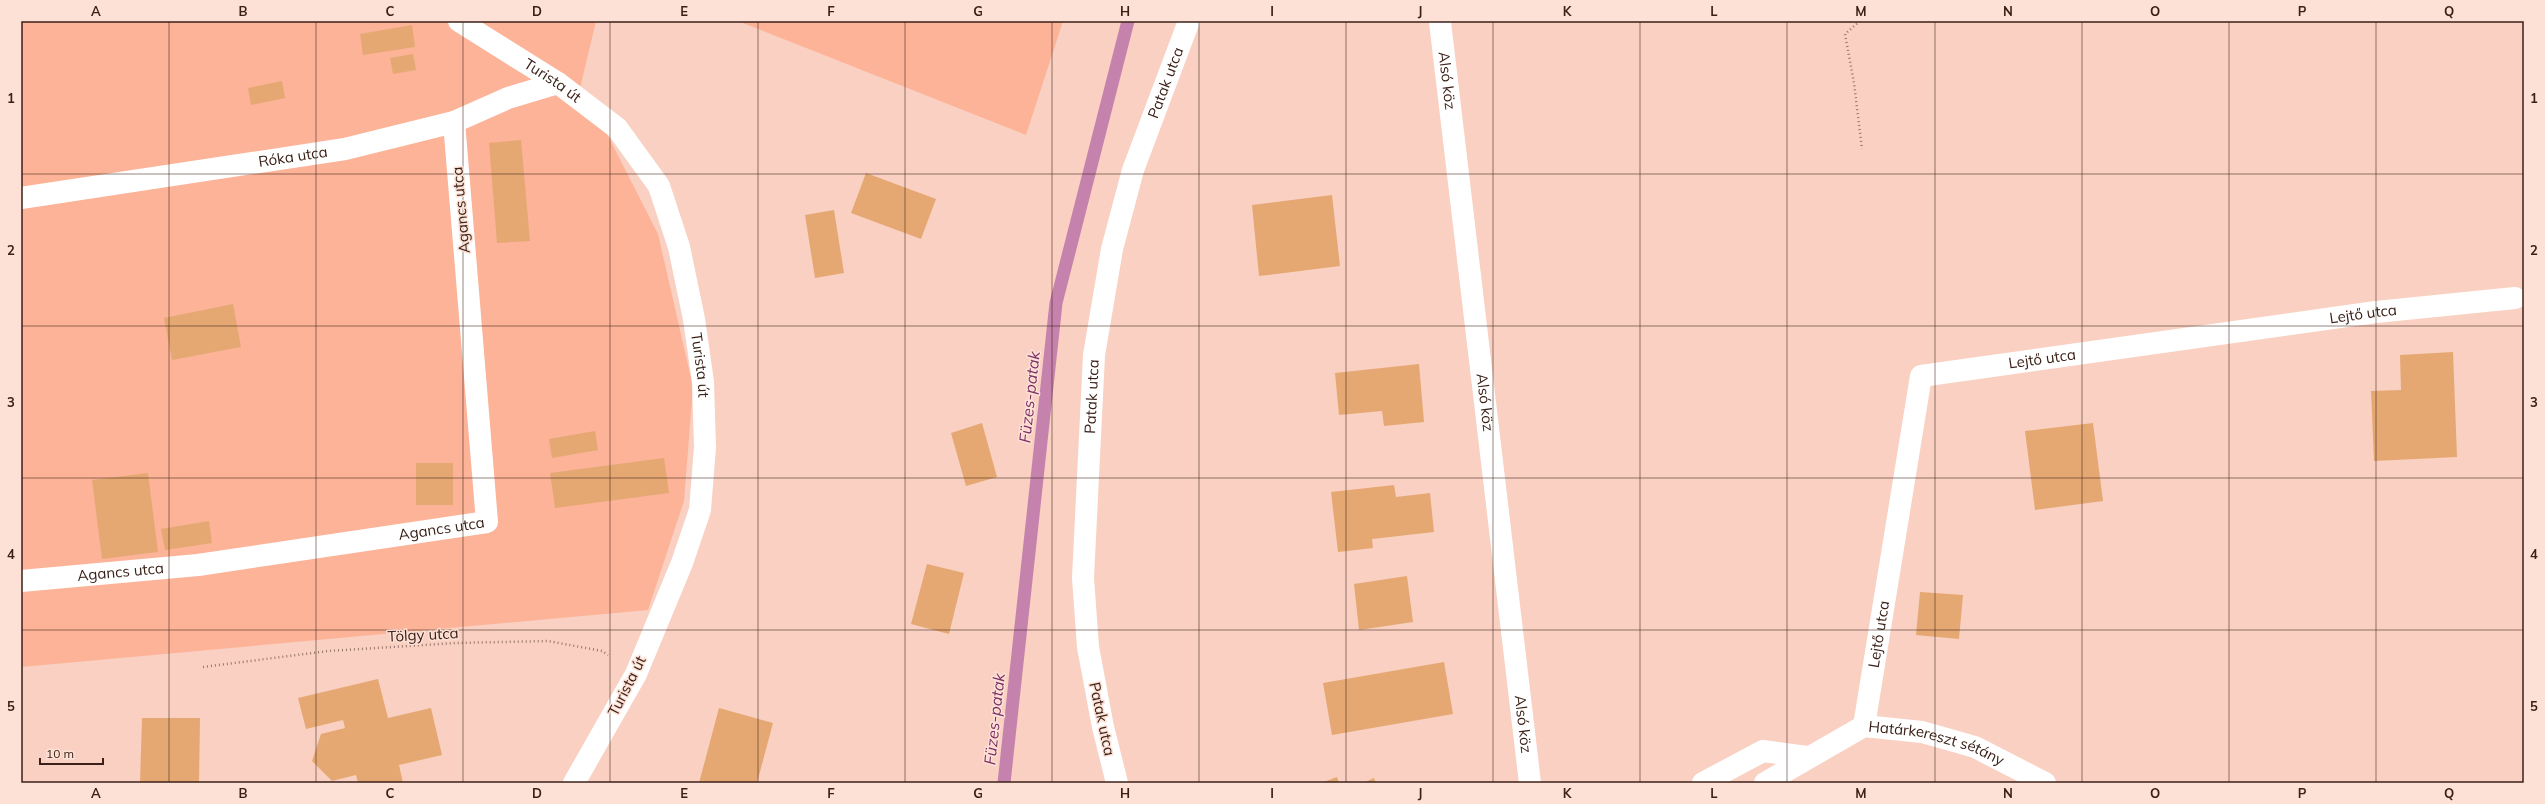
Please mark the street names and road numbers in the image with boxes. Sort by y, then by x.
street label: Patak utca [1143,44,1187,121]
street label: Alsó köz [1435,50,1460,111]
street label: Turista út [521,54,585,106]
street label: Róka utca [257,142,329,171]
street label: Agancs utca [447,166,474,254]
street label: Lejtő utca [2328,300,2398,327]
street label: Turista út [687,331,713,398]
street label: Lejtő utca [2007,344,2077,373]
street label: Patak utca [1080,359,1103,434]
street label: Alsó köz [1473,372,1498,433]
street label: Agancs utca [397,512,486,544]
street label: Agancs utca [76,558,165,585]
street label: Lejtő utca [1864,599,1893,669]
street label: Tölgy utca [387,623,459,646]
street label: Turista út [603,652,650,719]
street label: Patak utca [1085,680,1120,757]
street label: Alsó köz [1511,694,1536,754]
street label: Határkereszt sétány [1868,717,2008,769]

